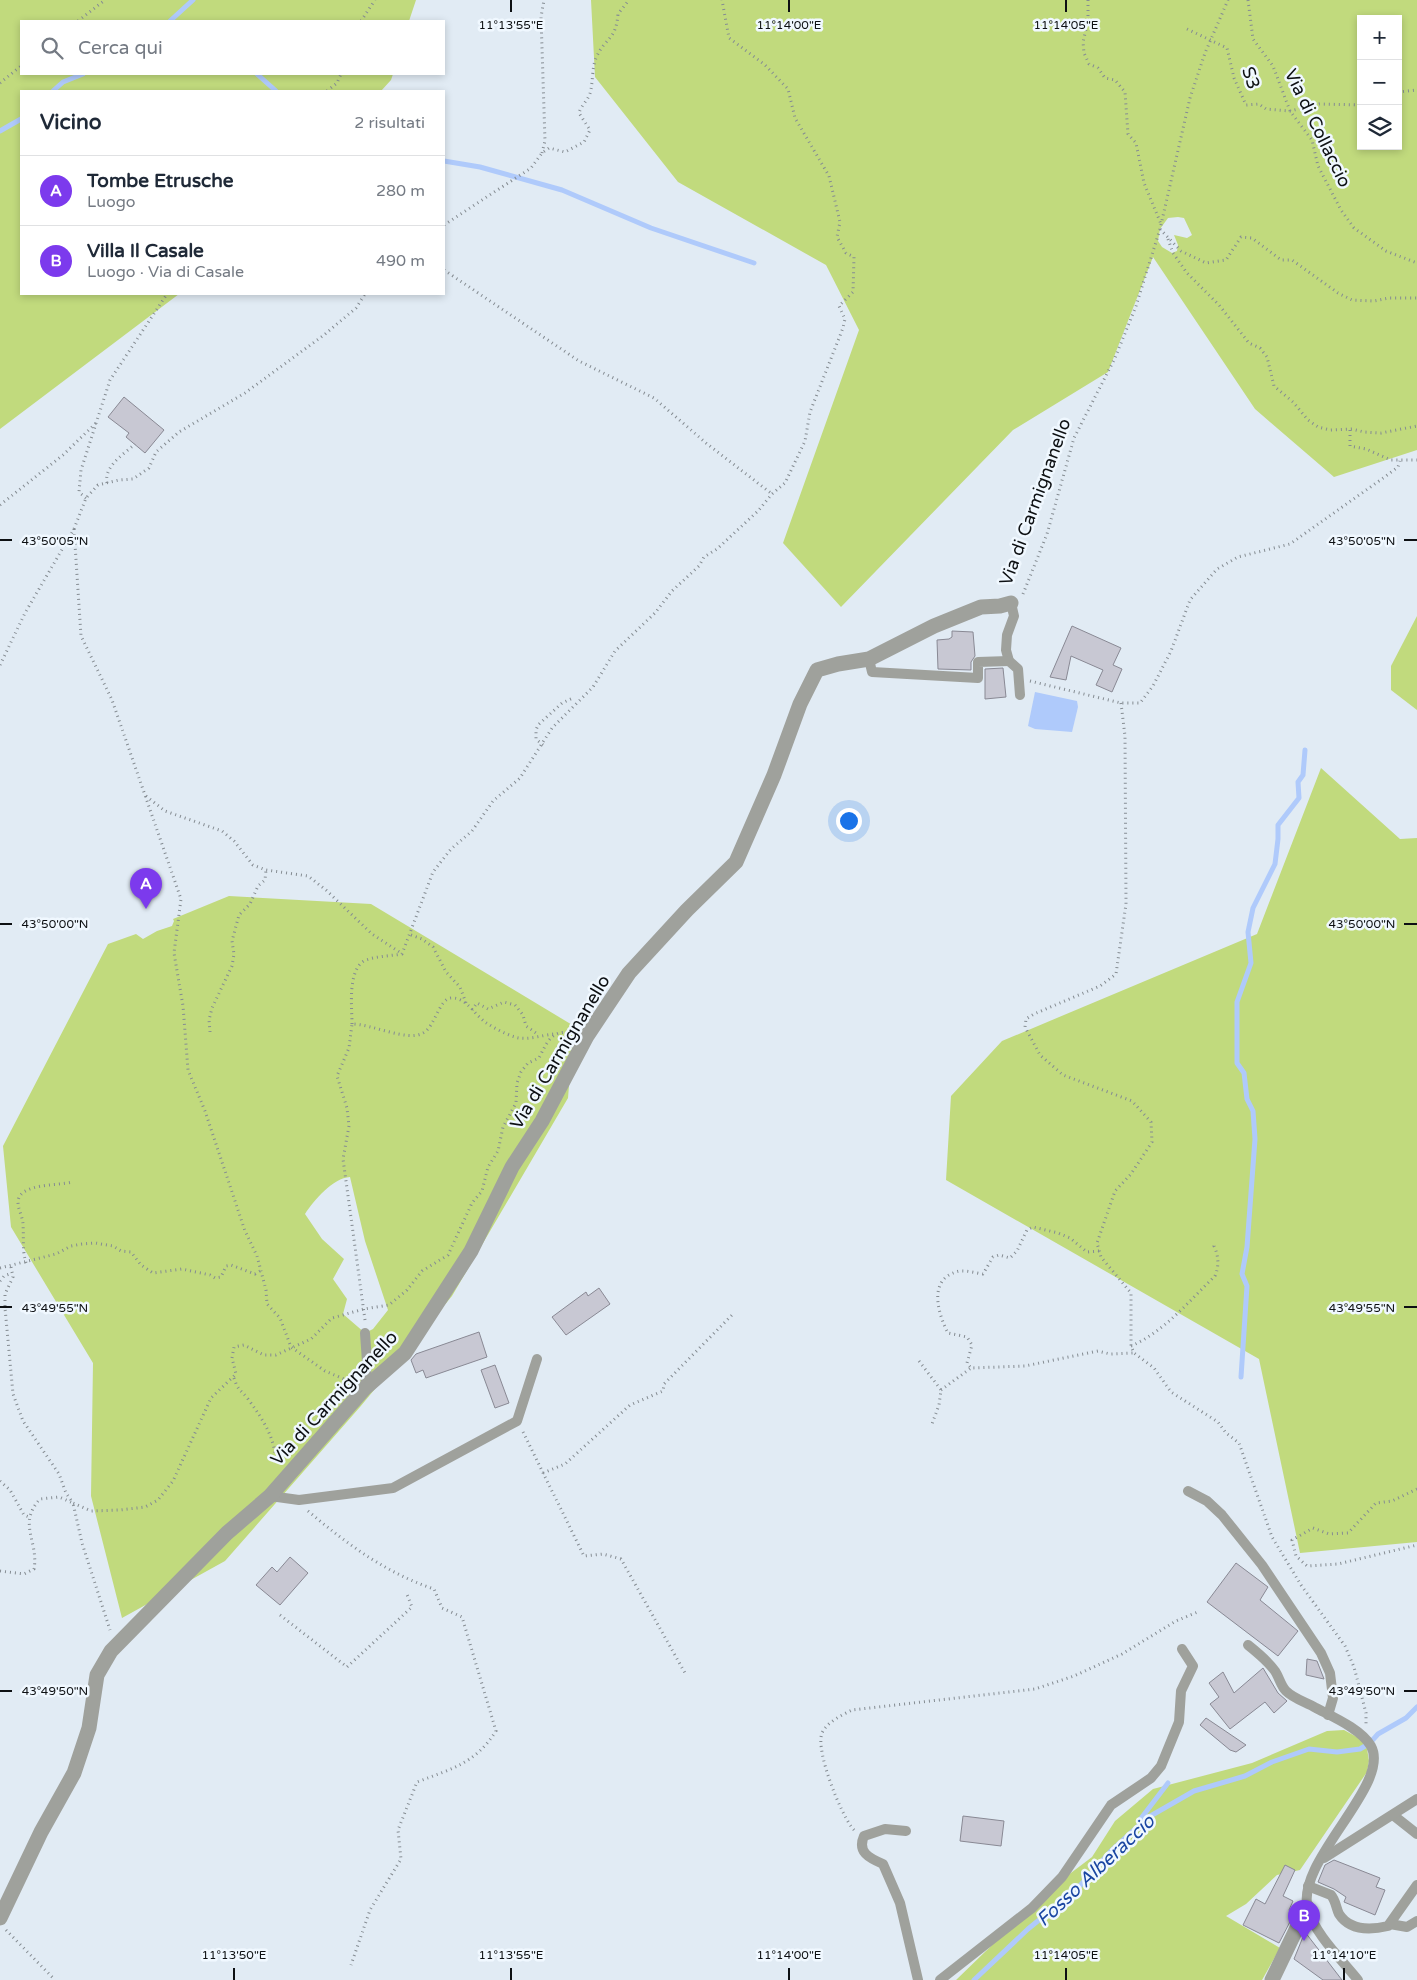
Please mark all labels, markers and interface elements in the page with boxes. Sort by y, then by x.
map controls [1357,15,1402,150]
button: + [1357,15,1402,60]
text: 11°13'55"E [478,18,544,32]
text: 11°14'00"E [756,18,822,32]
text: 11°14'05"E [1033,18,1099,32]
search box [20,20,445,75]
icon: search [38,34,66,62]
text: Cerca qui [78,37,163,59]
button: − [1357,60,1402,105]
street label: S3 [1237,64,1265,92]
street label: Via di Collaccio [1280,65,1356,191]
button: layers [1357,105,1402,150]
text: Vicino [40,110,102,135]
text: 2 risultati [354,113,425,133]
text: Tombe Etrusche [87,170,234,192]
text: A [50,181,62,201]
text: 280 m [376,181,425,201]
text: Luogo [87,192,136,212]
text: Villa Il Casale [87,240,204,262]
text: B [50,251,62,271]
text: 490 m [376,251,425,271]
text: Luogo · Via di Casale [87,262,244,282]
street label: Via di Carmignanello [995,415,1075,589]
text: 43°50'05"N [22,534,89,548]
text: 43°50'05"N [1329,534,1396,548]
your location [836,808,862,834]
pin: A [130,868,162,909]
text: 43°50'00"N [22,917,89,931]
text: 43°50'00"N [1329,917,1396,931]
street label: Via di Carmignanello [505,971,615,1133]
text: 43°49'55"N [22,1301,88,1315]
text: 43°49'55"N [1329,1301,1395,1315]
street label: Via di Carmignanello [266,1326,402,1470]
text: 43°49'50"N [22,1684,88,1698]
text: 43°49'50"N [1329,1684,1395,1698]
water label: Fosso Alberaccio [1032,1810,1160,1931]
pin: B [1288,1900,1320,1941]
text: 11°13'50"E [201,1948,267,1962]
text: 11°13'55"E [478,1948,544,1962]
text: 11°14'00"E [756,1948,822,1962]
text: 11°14'05"E [1033,1948,1099,1962]
text: 11°14'10"E [1311,1948,1377,1962]

